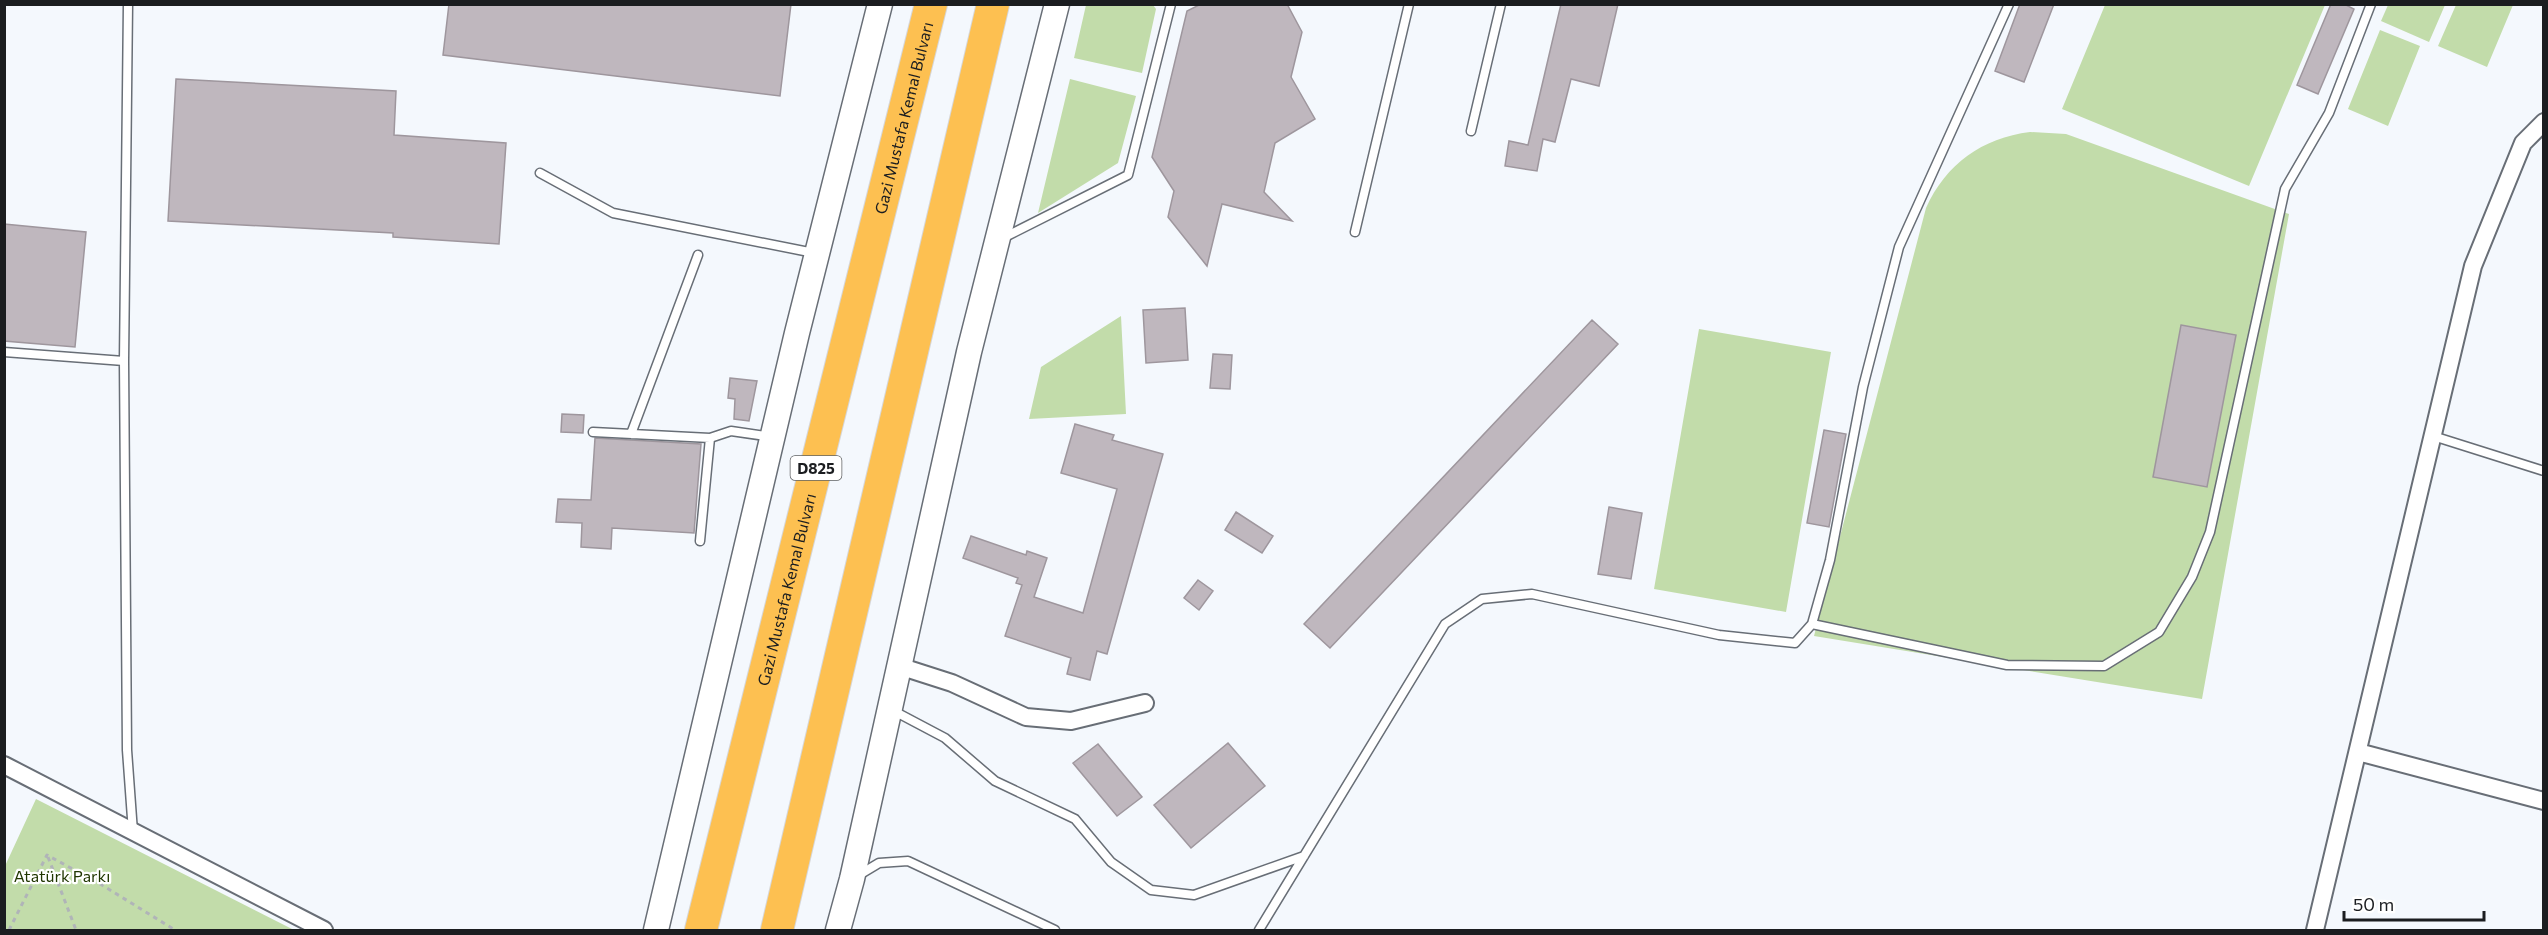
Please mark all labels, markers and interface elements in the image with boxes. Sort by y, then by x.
street label: Gazi Mustafa Kemal Bulvarı [870,19,936,216]
road number: D825 [790,456,842,480]
street label: Gazi Mustafa Kemal Bulvarı [753,491,819,688]
park label: Atatürk Parkı [14,866,110,885]
scale bar [2344,884,2484,922]
text: 50 m [2353,893,2394,915]

